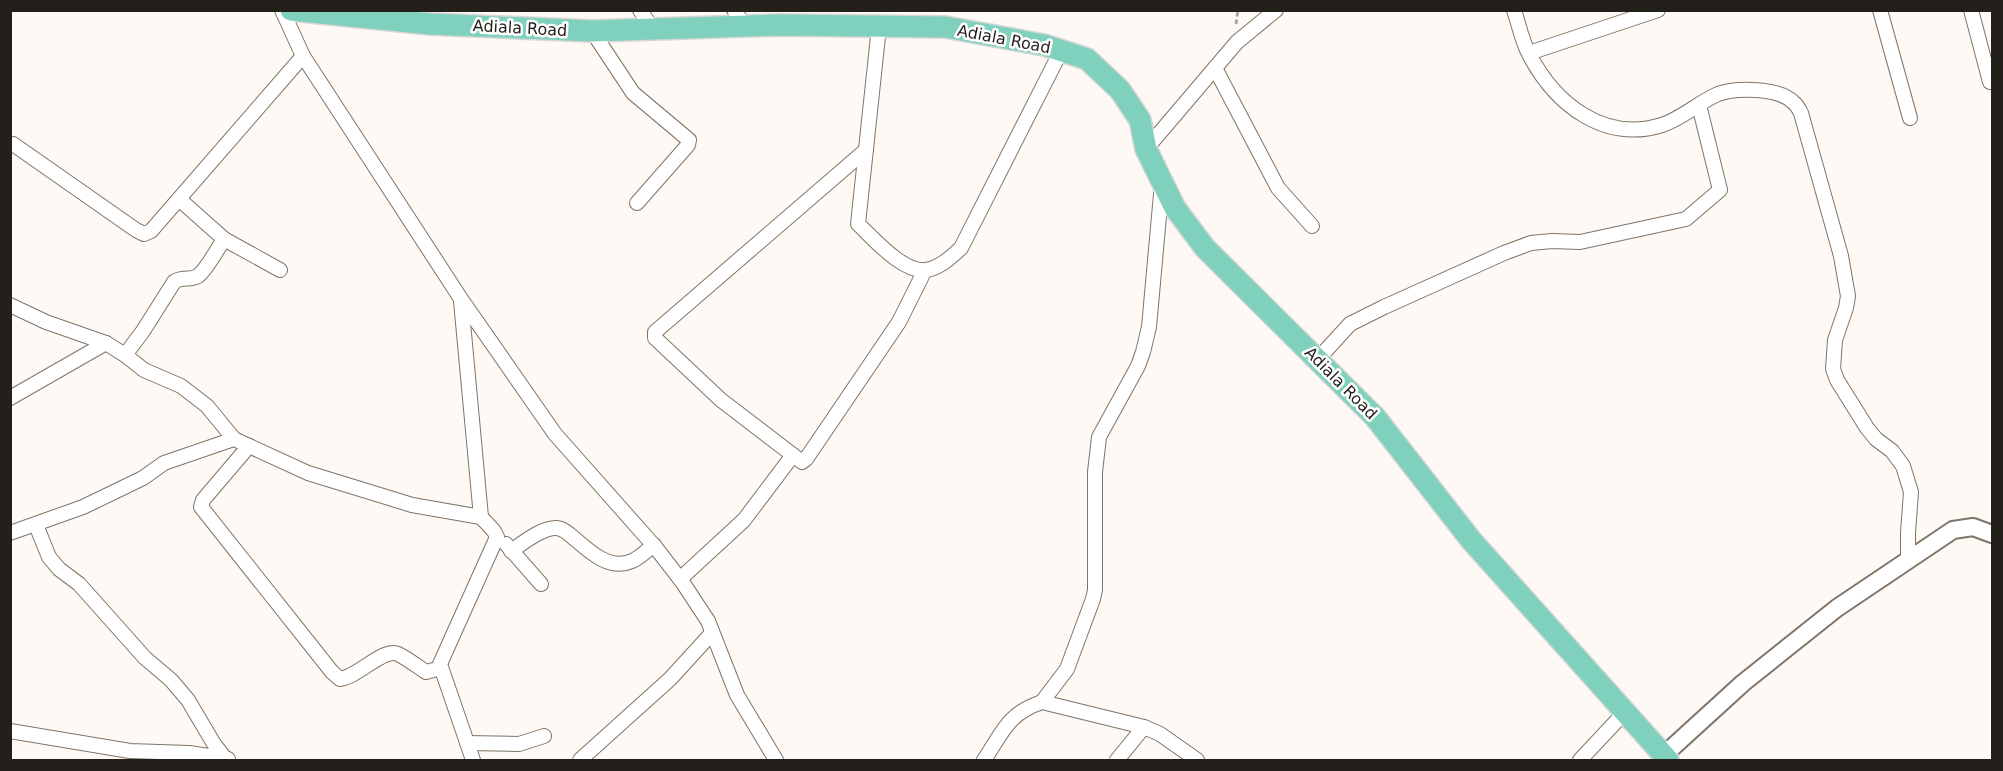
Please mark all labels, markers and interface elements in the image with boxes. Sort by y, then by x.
street label: Adiala Road [472,16,568,40]
street label: Adiala Road [956,21,1052,57]
street label: Adiala Road [1301,343,1381,423]

